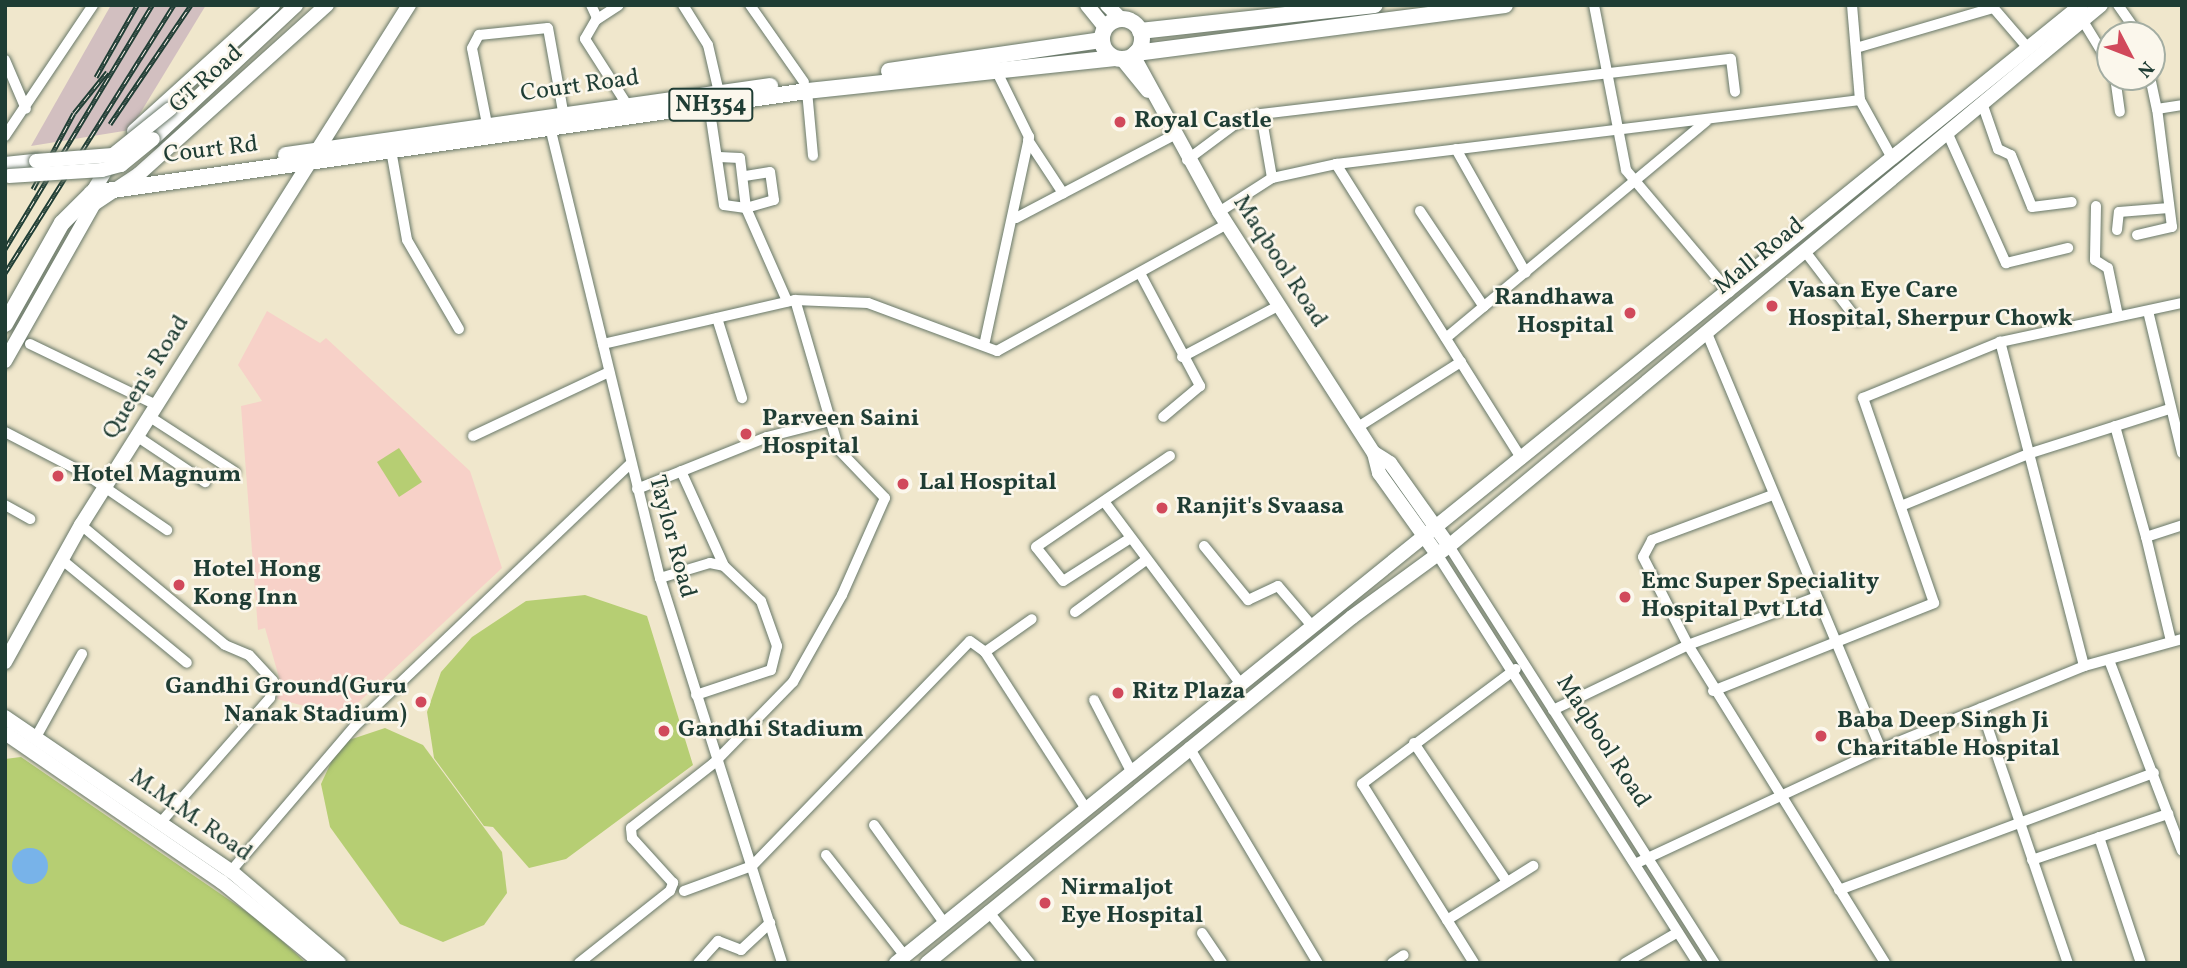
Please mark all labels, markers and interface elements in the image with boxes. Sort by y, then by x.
north arrow [2096,21,2166,91]
street label: GT Road [164,39,250,121]
text: N [2131,55,2159,83]
street label: Court Road [519,64,641,110]
road number: NH354 [667,86,755,124]
place label: Royal Castle [1134,108,1272,136]
marker: Royal Castle [1112,114,1128,130]
street label: Court Rd [162,131,260,171]
street label: Maqbool Road [1226,190,1332,334]
street label: Mall Road [1709,212,1811,302]
place label: Vasan Eye Care Hospital, Sherpur Chowk [1788,278,2073,334]
place label: Randhawa Hospital [1494,285,1614,341]
marker: Vasan Eye Care Hospital, Sherpur Chowk [1762,296,1782,316]
marker: Randhawa Hospital [1620,303,1640,323]
street label: Queen's Road [97,311,197,445]
place label: Parveen Saini Hospital [762,406,919,462]
marker: Parveen Saini Hospital [736,424,756,444]
place label: Hotel Magnum [72,462,241,490]
marker: Hotel Magnum [50,468,66,484]
place label: Lal Hospital [919,470,1057,498]
street label: Taylor Road [641,473,701,601]
marker: Lal Hospital [893,474,913,494]
place label: Ranjit's Svaasa [1176,494,1344,522]
marker: Ranjit's Svaasa [1154,500,1170,516]
place label: Hotel Hong Kong Inn [193,557,321,613]
place label: Emc Super Speciality Hospital Pvt Ltd [1641,569,1879,625]
marker: Hotel Hong Kong Inn [171,577,187,593]
marker: Emc Super Speciality Hospital Pvt Ltd [1615,587,1635,607]
street label: Maqbool Road [1549,670,1655,814]
place label: Gandhi Ground(Guru Nanak Stadium) [165,674,407,730]
place label: Ritz Plaza [1132,679,1245,707]
marker: Ritz Plaza [1110,685,1126,701]
marker: Gandhi Ground(Guru Nanak Stadium) [413,694,429,710]
place label: Baba Deep Singh Ji Charitable Hospital [1837,708,2060,764]
place label: Gandhi Stadium [678,717,864,745]
marker: Gandhi Stadium [656,723,672,739]
marker: Baba Deep Singh Ji Charitable Hospital [1811,726,1831,746]
street label: M.M.M. Road [123,763,257,869]
place label: Nirmaljot Eye Hospital [1061,875,1203,931]
marker: Nirmaljot Eye Hospital [1035,893,1055,913]

